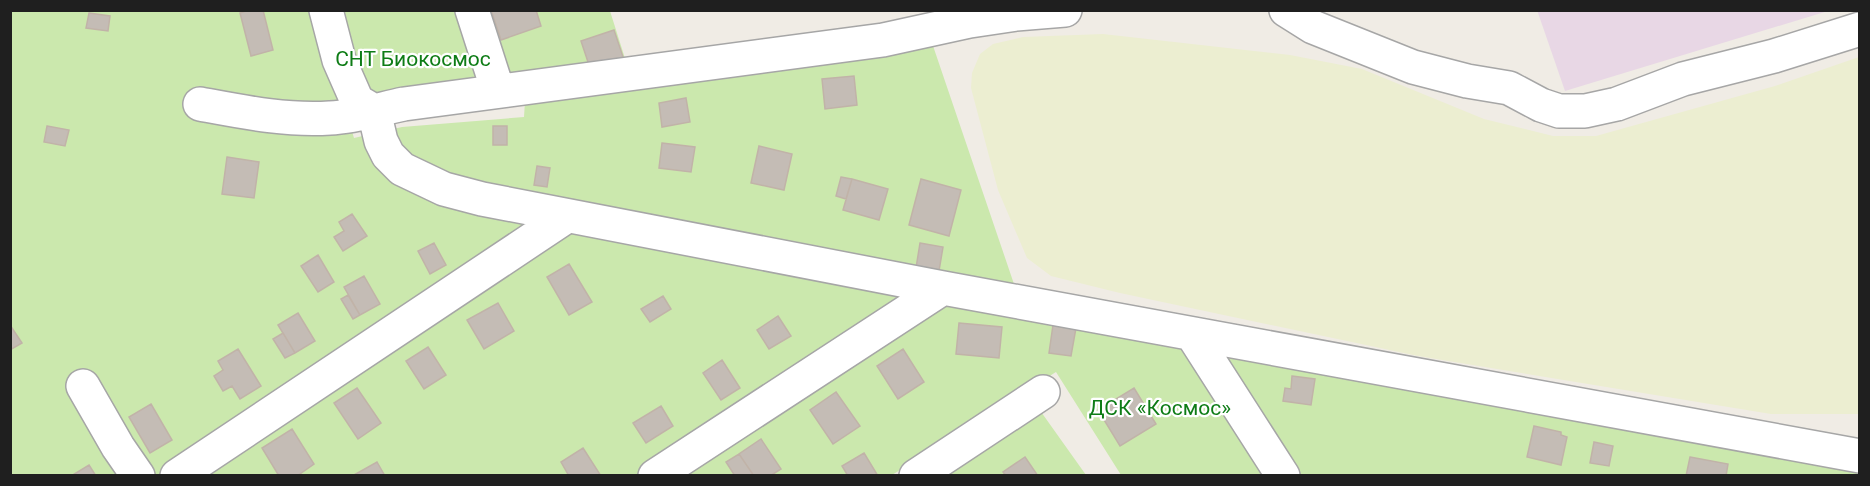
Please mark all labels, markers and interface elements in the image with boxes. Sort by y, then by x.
park label: СНТ Биокосмос [335,47,491,71]
park label: ДСК «Космос» [1089,396,1231,420]

